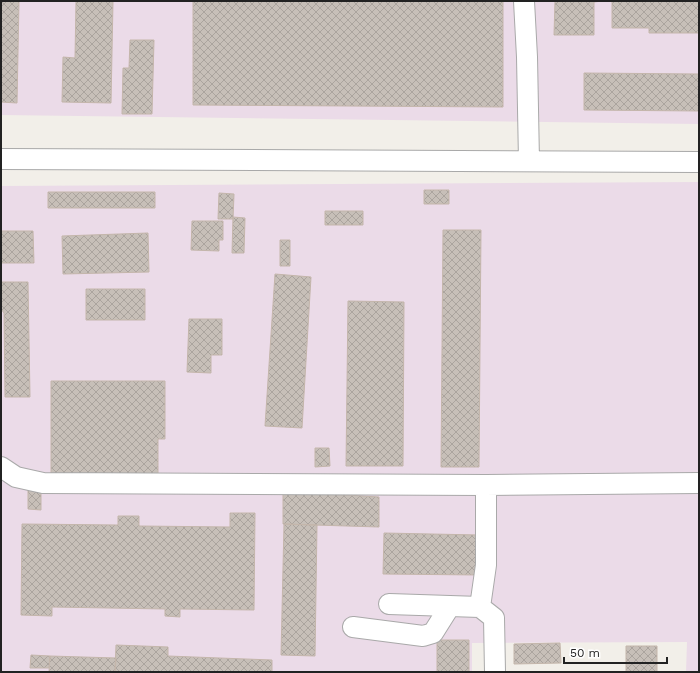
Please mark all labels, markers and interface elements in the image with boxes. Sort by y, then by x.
scale bar [564,639,667,665]
text: 50 m [570,646,600,660]

